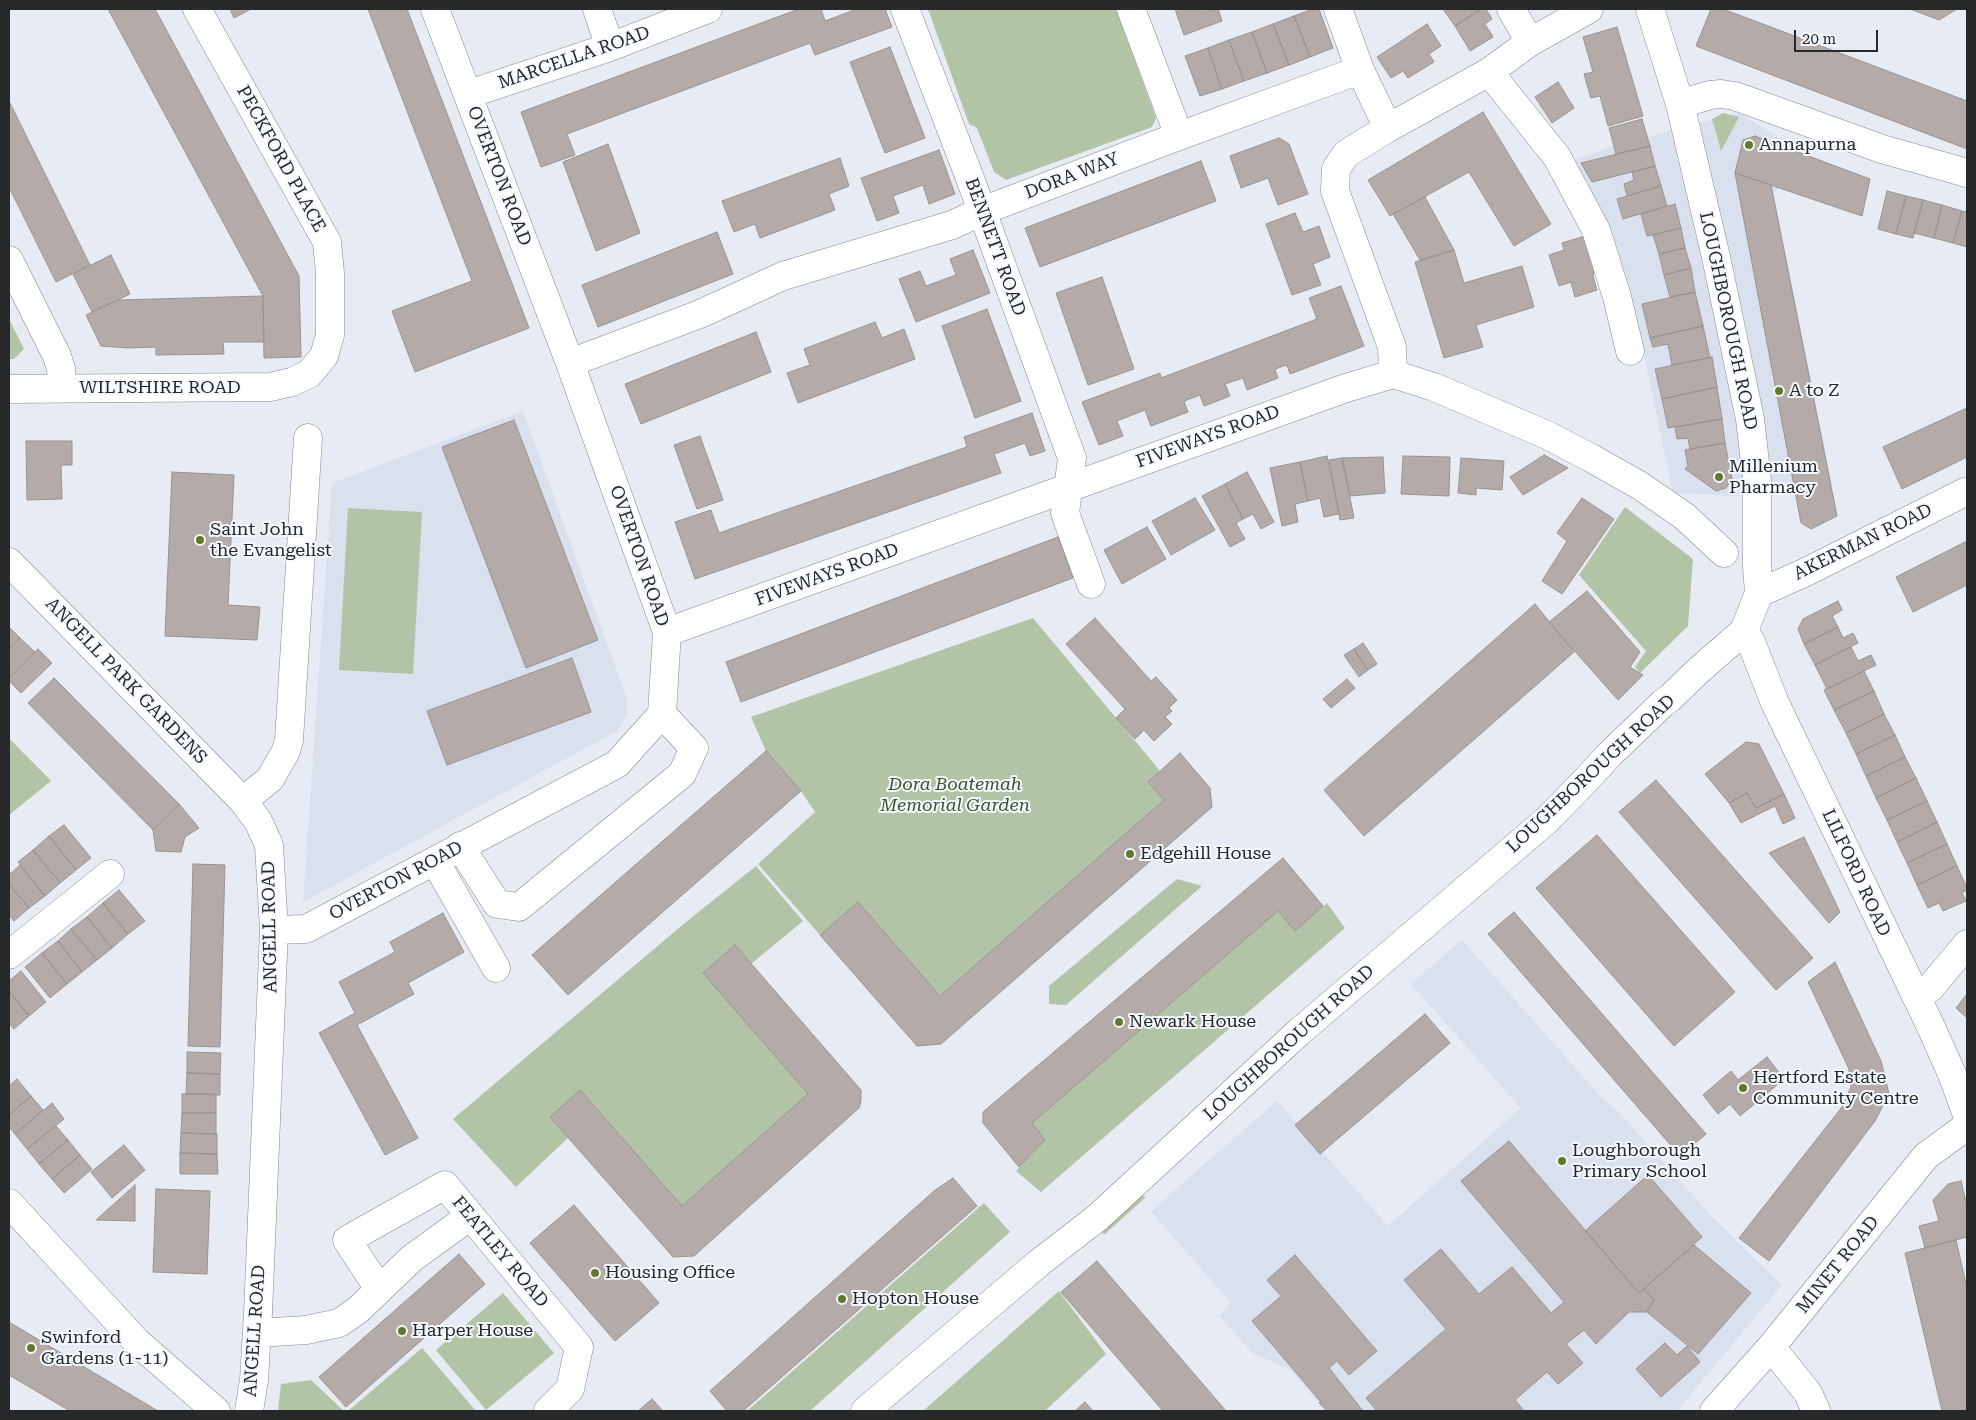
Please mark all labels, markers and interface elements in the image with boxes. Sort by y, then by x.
scale bar [1796,20,1880,52]
street label: MARCELLA ROAD [495,22,653,94]
text: 20 m [1802,30,1836,48]
street label: PECKFORD PLACE [232,82,330,236]
street label: OVERTON ROAD [462,103,536,249]
place label: Annapurna [1759,134,1856,156]
marker: Annapurna [1743,139,1755,151]
street label: DORA WAY [1022,148,1122,204]
street label: BENNETT ROAD [960,175,1030,319]
street label: LOUGHBOROUGH ROAD [1694,210,1762,432]
street label: WILTSHIRE ROAD [79,377,241,399]
place label: A to Z [1789,380,1839,402]
marker: A to Z [1773,385,1785,397]
street label: FIVEWAYS ROAD [1133,401,1283,473]
place label: Millenium Pharmacy [1729,456,1818,498]
marker: Millenium Pharmacy [1713,471,1725,483]
street label: OVERTON ROAD [605,483,673,629]
street label: AKERMAN ROAD [1790,499,1936,585]
place label: Saint John the Evangelist [210,519,332,562]
marker: Saint John the Evangelist [194,534,206,546]
street label: FIVEWAYS ROAD [752,539,902,611]
street label: ANGELL PARK GARDENS [41,593,211,769]
street label: LOUGHBOROUGH ROAD [1502,690,1680,858]
park label: Dora Boatemah Memorial Garden [880,774,1030,816]
street label: LILFORD ROAD [1817,806,1895,940]
street label: OVERTON ROAD [326,837,466,925]
place label: Edgehill House [1140,843,1271,865]
marker: Edgehill House [1124,848,1136,860]
street label: ANGELL ROAD [258,861,282,993]
street label: LOUGHBOROUGH ROAD [1199,961,1379,1125]
place label: Newark House [1129,1011,1256,1033]
marker: Newark House [1113,1016,1125,1028]
place label: Hertford Estate Community Centre [1753,1067,1919,1110]
marker: Hertford Estate Community Centre [1737,1082,1749,1094]
place label: Loughborough Primary School [1572,1140,1707,1182]
marker: Loughborough Primary School [1556,1155,1568,1167]
street label: FEATLEY ROAD [447,1192,553,1312]
street label: MINET ROAD [1792,1212,1884,1318]
place label: Housing Office [605,1262,735,1284]
street label: ANGELL ROAD [240,1264,270,1398]
marker: Housing Office [589,1267,601,1279]
place label: Hopton House [852,1288,979,1310]
marker: Hopton House [836,1293,848,1305]
place label: Harper House [412,1320,533,1342]
marker: Harper House [396,1325,408,1337]
place label: Swinford Gardens (1-11) [41,1327,168,1370]
marker: Swinford Gardens (1-11) [25,1342,37,1354]

